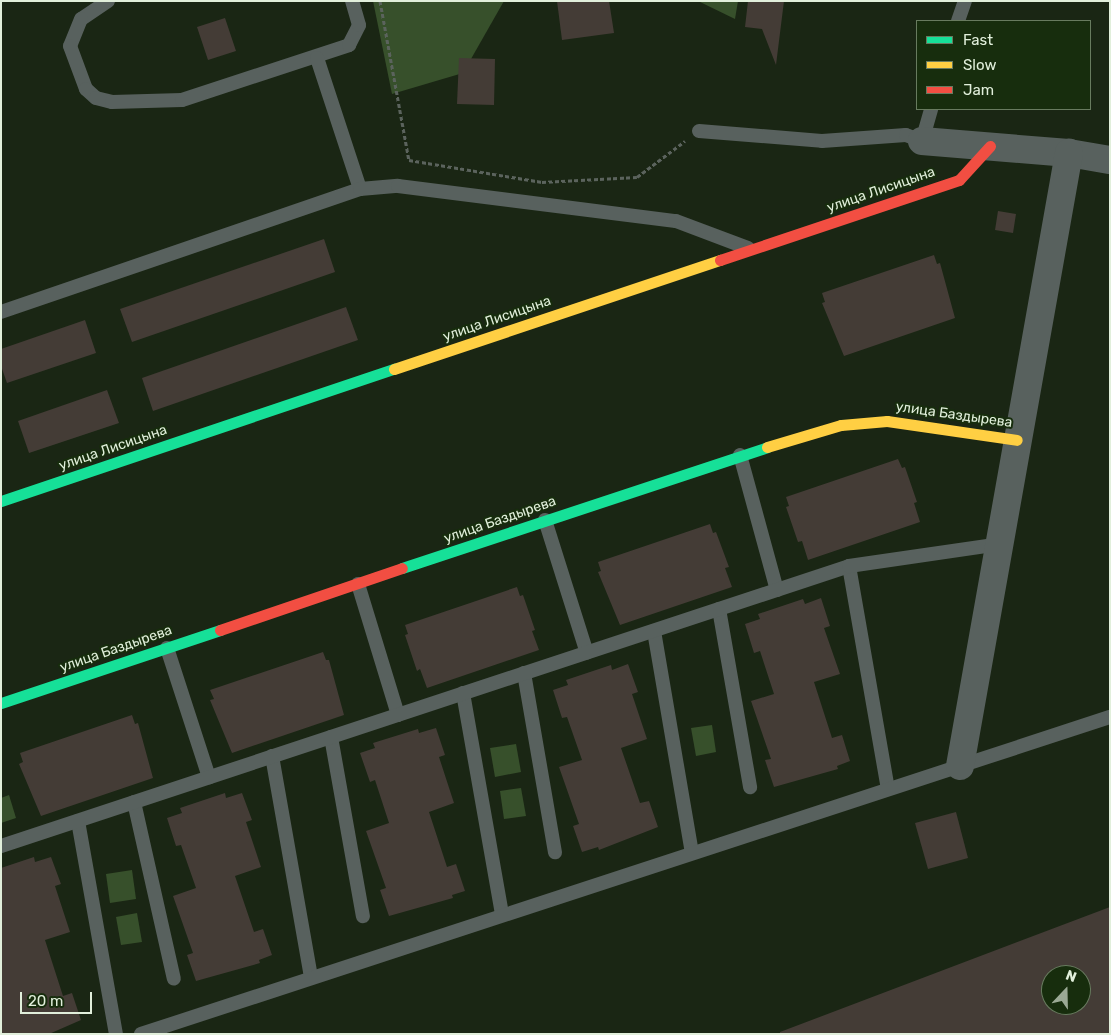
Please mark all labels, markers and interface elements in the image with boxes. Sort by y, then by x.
legend [916,20,1091,110]
text: Fast [963,31,993,49]
text: Slow [963,56,996,74]
text: Jam [963,81,994,99]
street label: улица Лисицына [825,164,937,216]
street label: улица Лисицына [441,293,553,345]
street label: улица Баздырева [895,398,1013,432]
street label: улица Лисицына [57,422,169,474]
street label: улица Баздырева [442,493,558,547]
street label: улица Баздырева [58,622,174,676]
north arrow [1041,965,1091,1015]
text: N [1063,967,1079,986]
scale bar [22,982,95,1014]
text: 20 m [28,992,63,1010]

